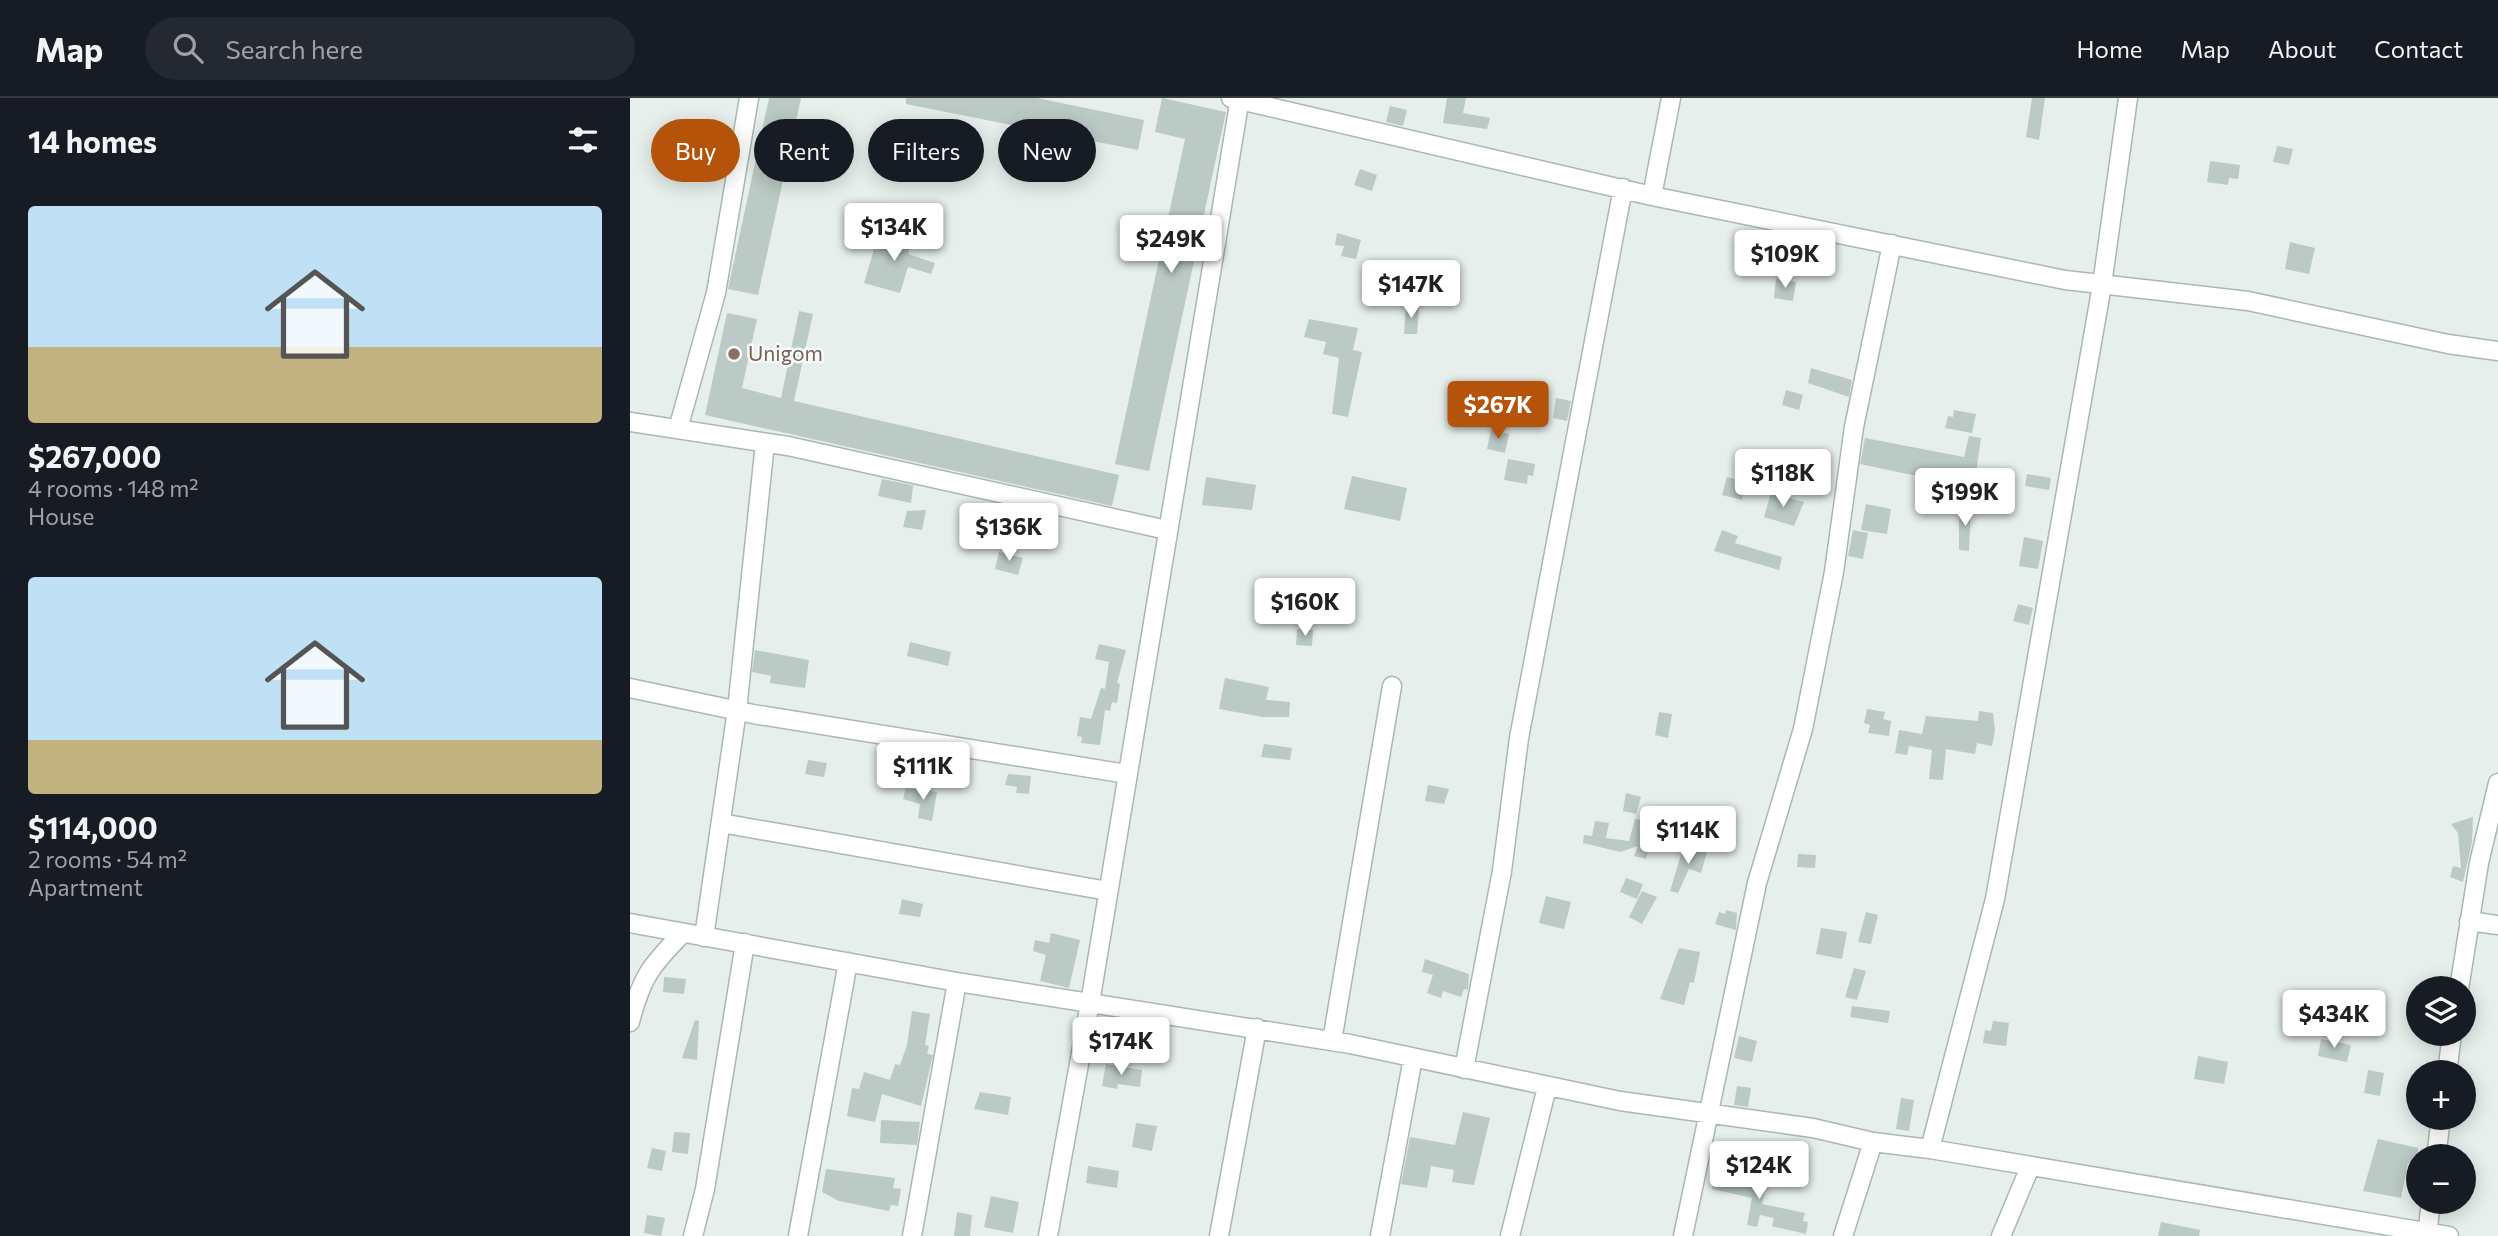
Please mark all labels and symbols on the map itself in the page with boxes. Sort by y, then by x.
pin: $134K [845,204,943,263]
pin: $249K [1122,216,1220,275]
pin: $109K [1736,230,1834,290]
pin: $147K [1362,260,1460,320]
place label: Unigom [748,340,823,365]
marker: Unigom [726,346,742,362]
pin: $267K [1449,382,1547,441]
pin: $118K [1734,450,1832,509]
pin: $199K [1916,468,2014,528]
pin: $136K [960,504,1058,563]
pin: $160K [1256,578,1354,638]
pin: $111K [874,742,972,802]
pin: $114K [1639,806,1737,866]
pin: $434K [2285,990,2383,1050]
pin: $174K [1072,1018,1170,1077]
pin: $124K [1710,1142,1808,1201]

